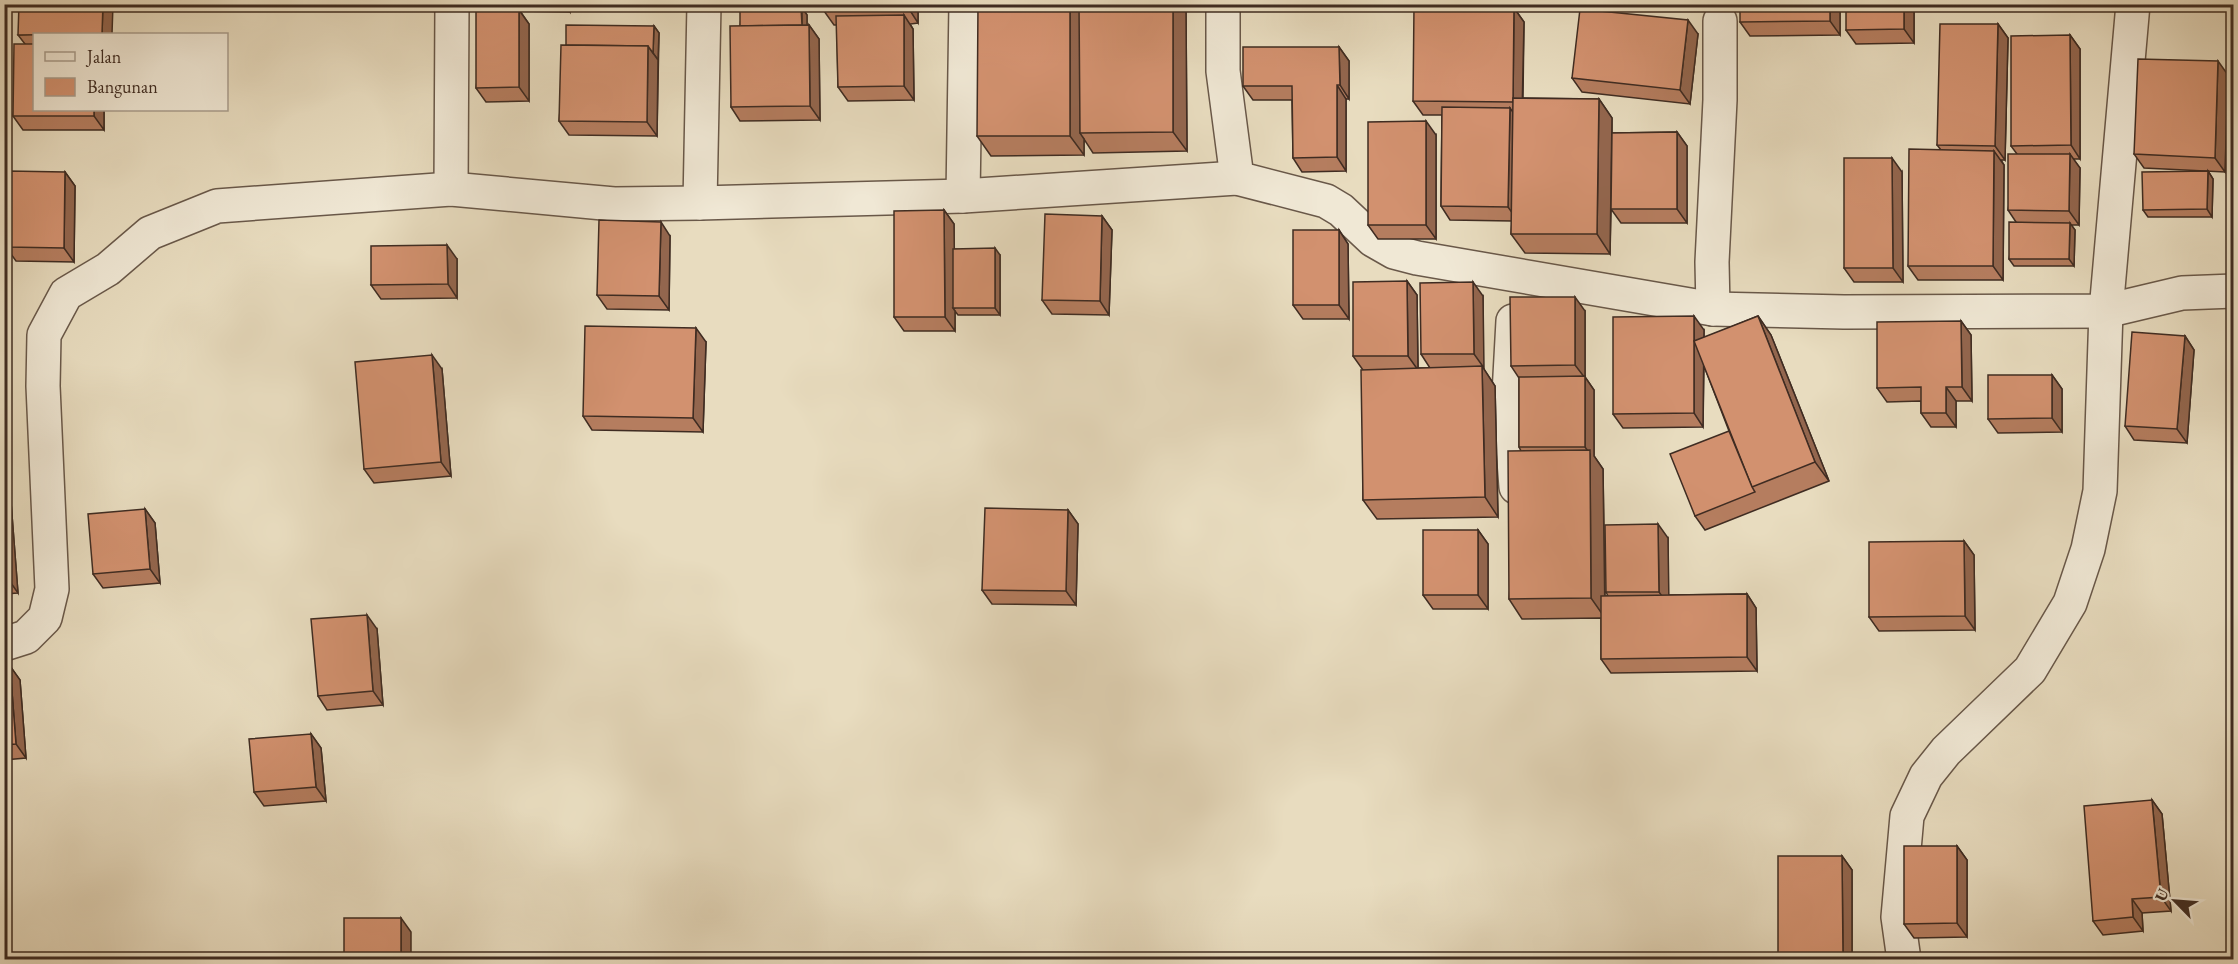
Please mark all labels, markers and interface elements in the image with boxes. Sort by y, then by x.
legend [33,33,228,111]
text: Jalan [85,45,122,68]
text: Bangunan [87,75,158,98]
north arrow [2145,871,2205,931]
text: U [2150,885,2174,905]

